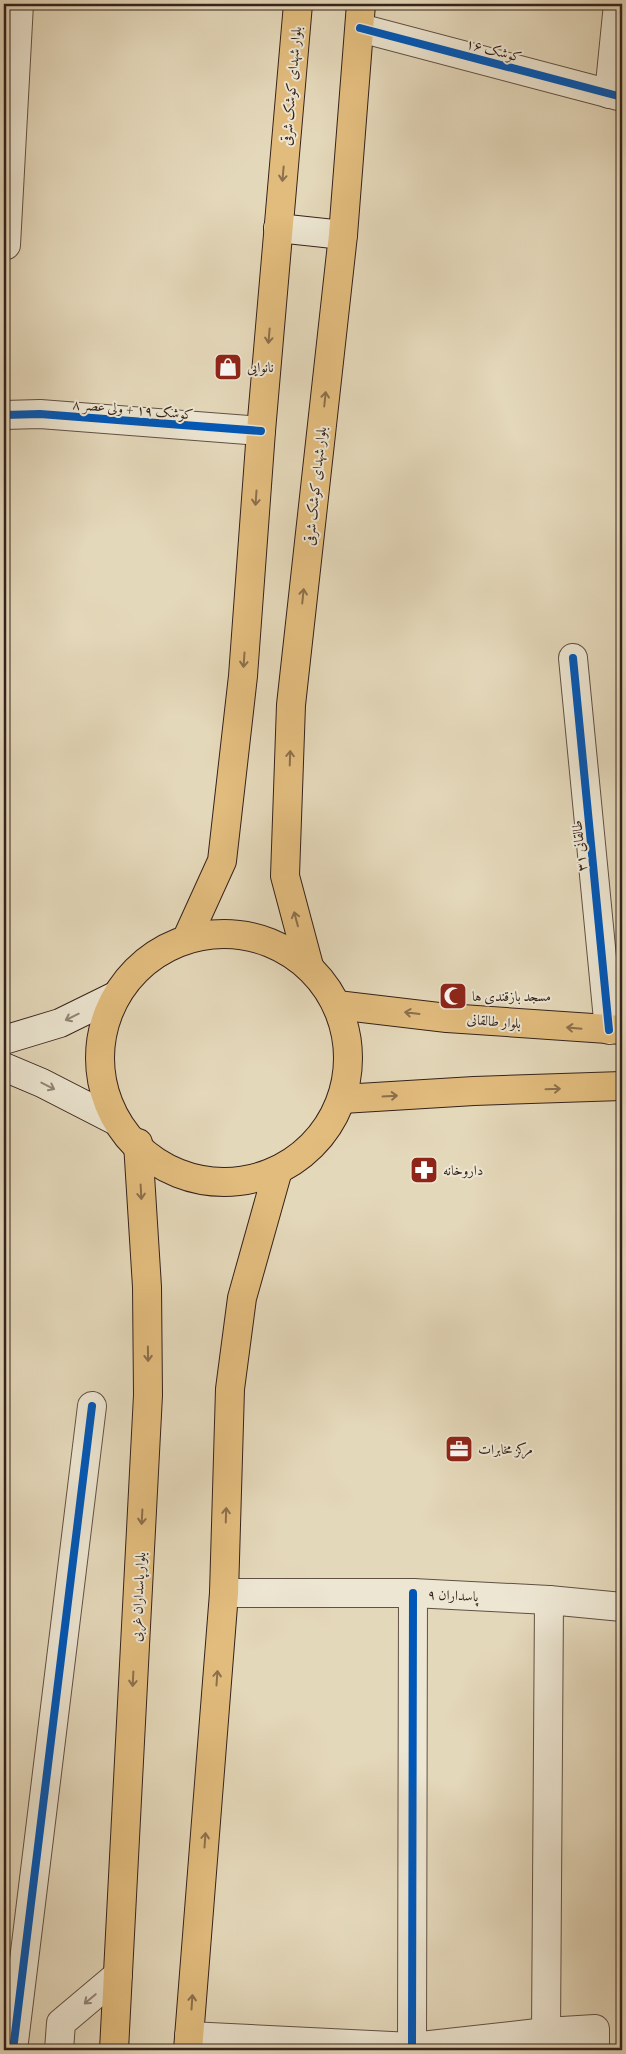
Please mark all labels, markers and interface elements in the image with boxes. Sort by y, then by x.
street label: بلوار شهدای کوشک شرقی [278,25,307,147]
street label: کوشک ۱۶ [464,35,524,68]
one-way arrow [278,166,288,182]
one-way arrow [264,328,274,344]
shop icon: نانوایی [213,352,243,382]
place label: نانوایی [247,359,274,378]
one-way arrow [320,392,330,408]
street label: کوشک ۱۹ + ولی عصر ۸ [72,396,194,425]
street label: بلوار شهدای کوشک شرقی [301,425,332,547]
one-way arrow [251,490,261,506]
one-way arrow [298,588,308,604]
one-way arrow [240,652,249,668]
one-way arrow [285,750,294,766]
street label: طالقانی ۳۱ [568,819,593,872]
one-way arrow [291,911,300,927]
mosque icon: مسجد بازقندی ها [438,981,468,1011]
place label: مسجد بازقندی ها [472,988,551,1007]
one-way arrow [404,1008,420,1018]
street label: بلوار طالقانی [466,1011,522,1034]
one-way arrow [64,1013,79,1023]
one-way arrow [566,1023,582,1032]
one-way arrow [41,1081,56,1091]
one-way arrow [544,1085,560,1094]
one-way arrow [382,1092,398,1101]
pharmacy icon: داروخانه [409,1155,439,1185]
place label: داروخانه [443,1162,483,1181]
one-way arrow [137,1184,146,1200]
one-way arrow [143,1346,152,1362]
office icon: مرکز مخابرات [444,1434,474,1464]
place label: مرکز مخابرات [478,1441,533,1460]
one-way arrow [137,1508,146,1524]
one-way arrow [221,1508,231,1524]
street label: بلوار پاسداران غربی [128,1551,151,1642]
street label: پاسداران ۹ [427,1586,480,1607]
one-way arrow [213,1670,222,1686]
one-way arrow [129,1671,138,1687]
one-way arrow [200,1832,209,1848]
one-way arrow [83,1993,96,2005]
one-way arrow [187,1994,197,2010]

